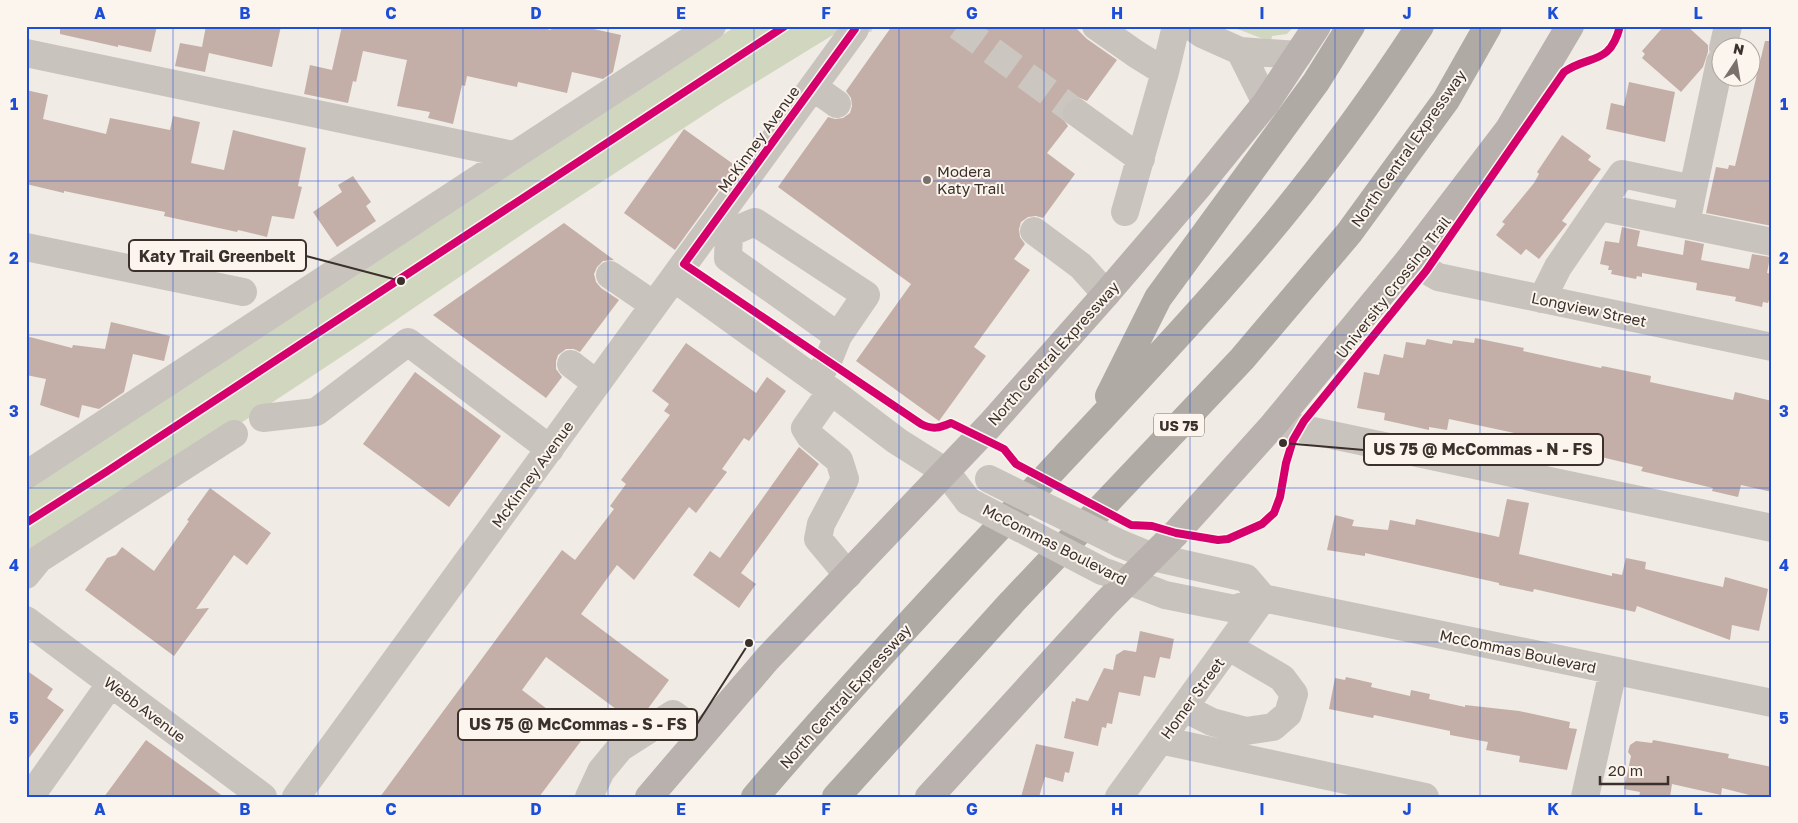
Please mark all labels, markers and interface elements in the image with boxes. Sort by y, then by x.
text: A [94,3,106,23]
text: B [239,3,251,23]
text: C [385,3,397,23]
text: D [530,3,542,23]
text: E [676,3,686,23]
text: F [821,3,831,23]
text: G [966,3,978,23]
text: H [1111,3,1123,23]
text: I [1259,3,1265,23]
text: J [1402,3,1412,23]
text: K [1547,3,1559,23]
text: L [1693,3,1703,23]
north arrow [1710,38,1760,88]
text: N [1732,39,1746,58]
street label: North Central Expressway [1347,66,1470,230]
street label: McKinney Avenue [713,82,803,196]
text: 1 [10,94,18,114]
text: 1 [1780,94,1788,114]
place label: Modera Katy Trail [937,162,1005,197]
marker: Modera Katy Trail [921,174,933,186]
street label: University Crossing Trail [1332,212,1454,362]
callout: Katy Trail Greenbelt [129,240,306,271]
text: Katy Trail Greenbelt [139,246,295,266]
text: 2 [9,248,19,268]
text: 2 [1779,248,1789,268]
street label: North Central Expressway [984,277,1123,429]
street label: Longview Street [1530,288,1648,330]
text: 3 [9,401,19,421]
text: 3 [1779,401,1789,421]
road number: US 75 [1154,414,1204,436]
street label: McKinney Avenue [487,417,577,531]
callout: US 75 @ McCommas - N - FS [1364,434,1603,465]
text: US 75 @ McCommas - N - FS [1373,439,1593,459]
street label: McCommas Boulevard [980,500,1130,588]
text: 4 [9,555,19,575]
text: 4 [1779,555,1789,575]
street label: North Central Expressway [776,620,915,772]
street label: McCommas Boulevard [1438,626,1598,676]
street label: Homer Street [1156,654,1228,742]
street label: Webb Avenue [101,672,190,746]
text: 5 [9,708,19,728]
text: 5 [1779,708,1789,728]
callout: US 75 @ McCommas - S - FS [458,709,697,740]
text: US 75 @ McCommas - S - FS [469,714,687,734]
scale bar [1600,753,1668,785]
text: 20 m [1608,761,1643,779]
text: A [94,799,106,819]
text: B [239,799,251,819]
text: C [385,799,397,819]
text: D [530,799,542,819]
text: E [676,799,686,819]
text: F [821,799,831,819]
text: G [966,799,978,819]
text: H [1111,799,1123,819]
text: I [1259,799,1265,819]
text: J [1402,799,1412,819]
text: K [1547,799,1559,819]
text: L [1693,799,1703,819]

